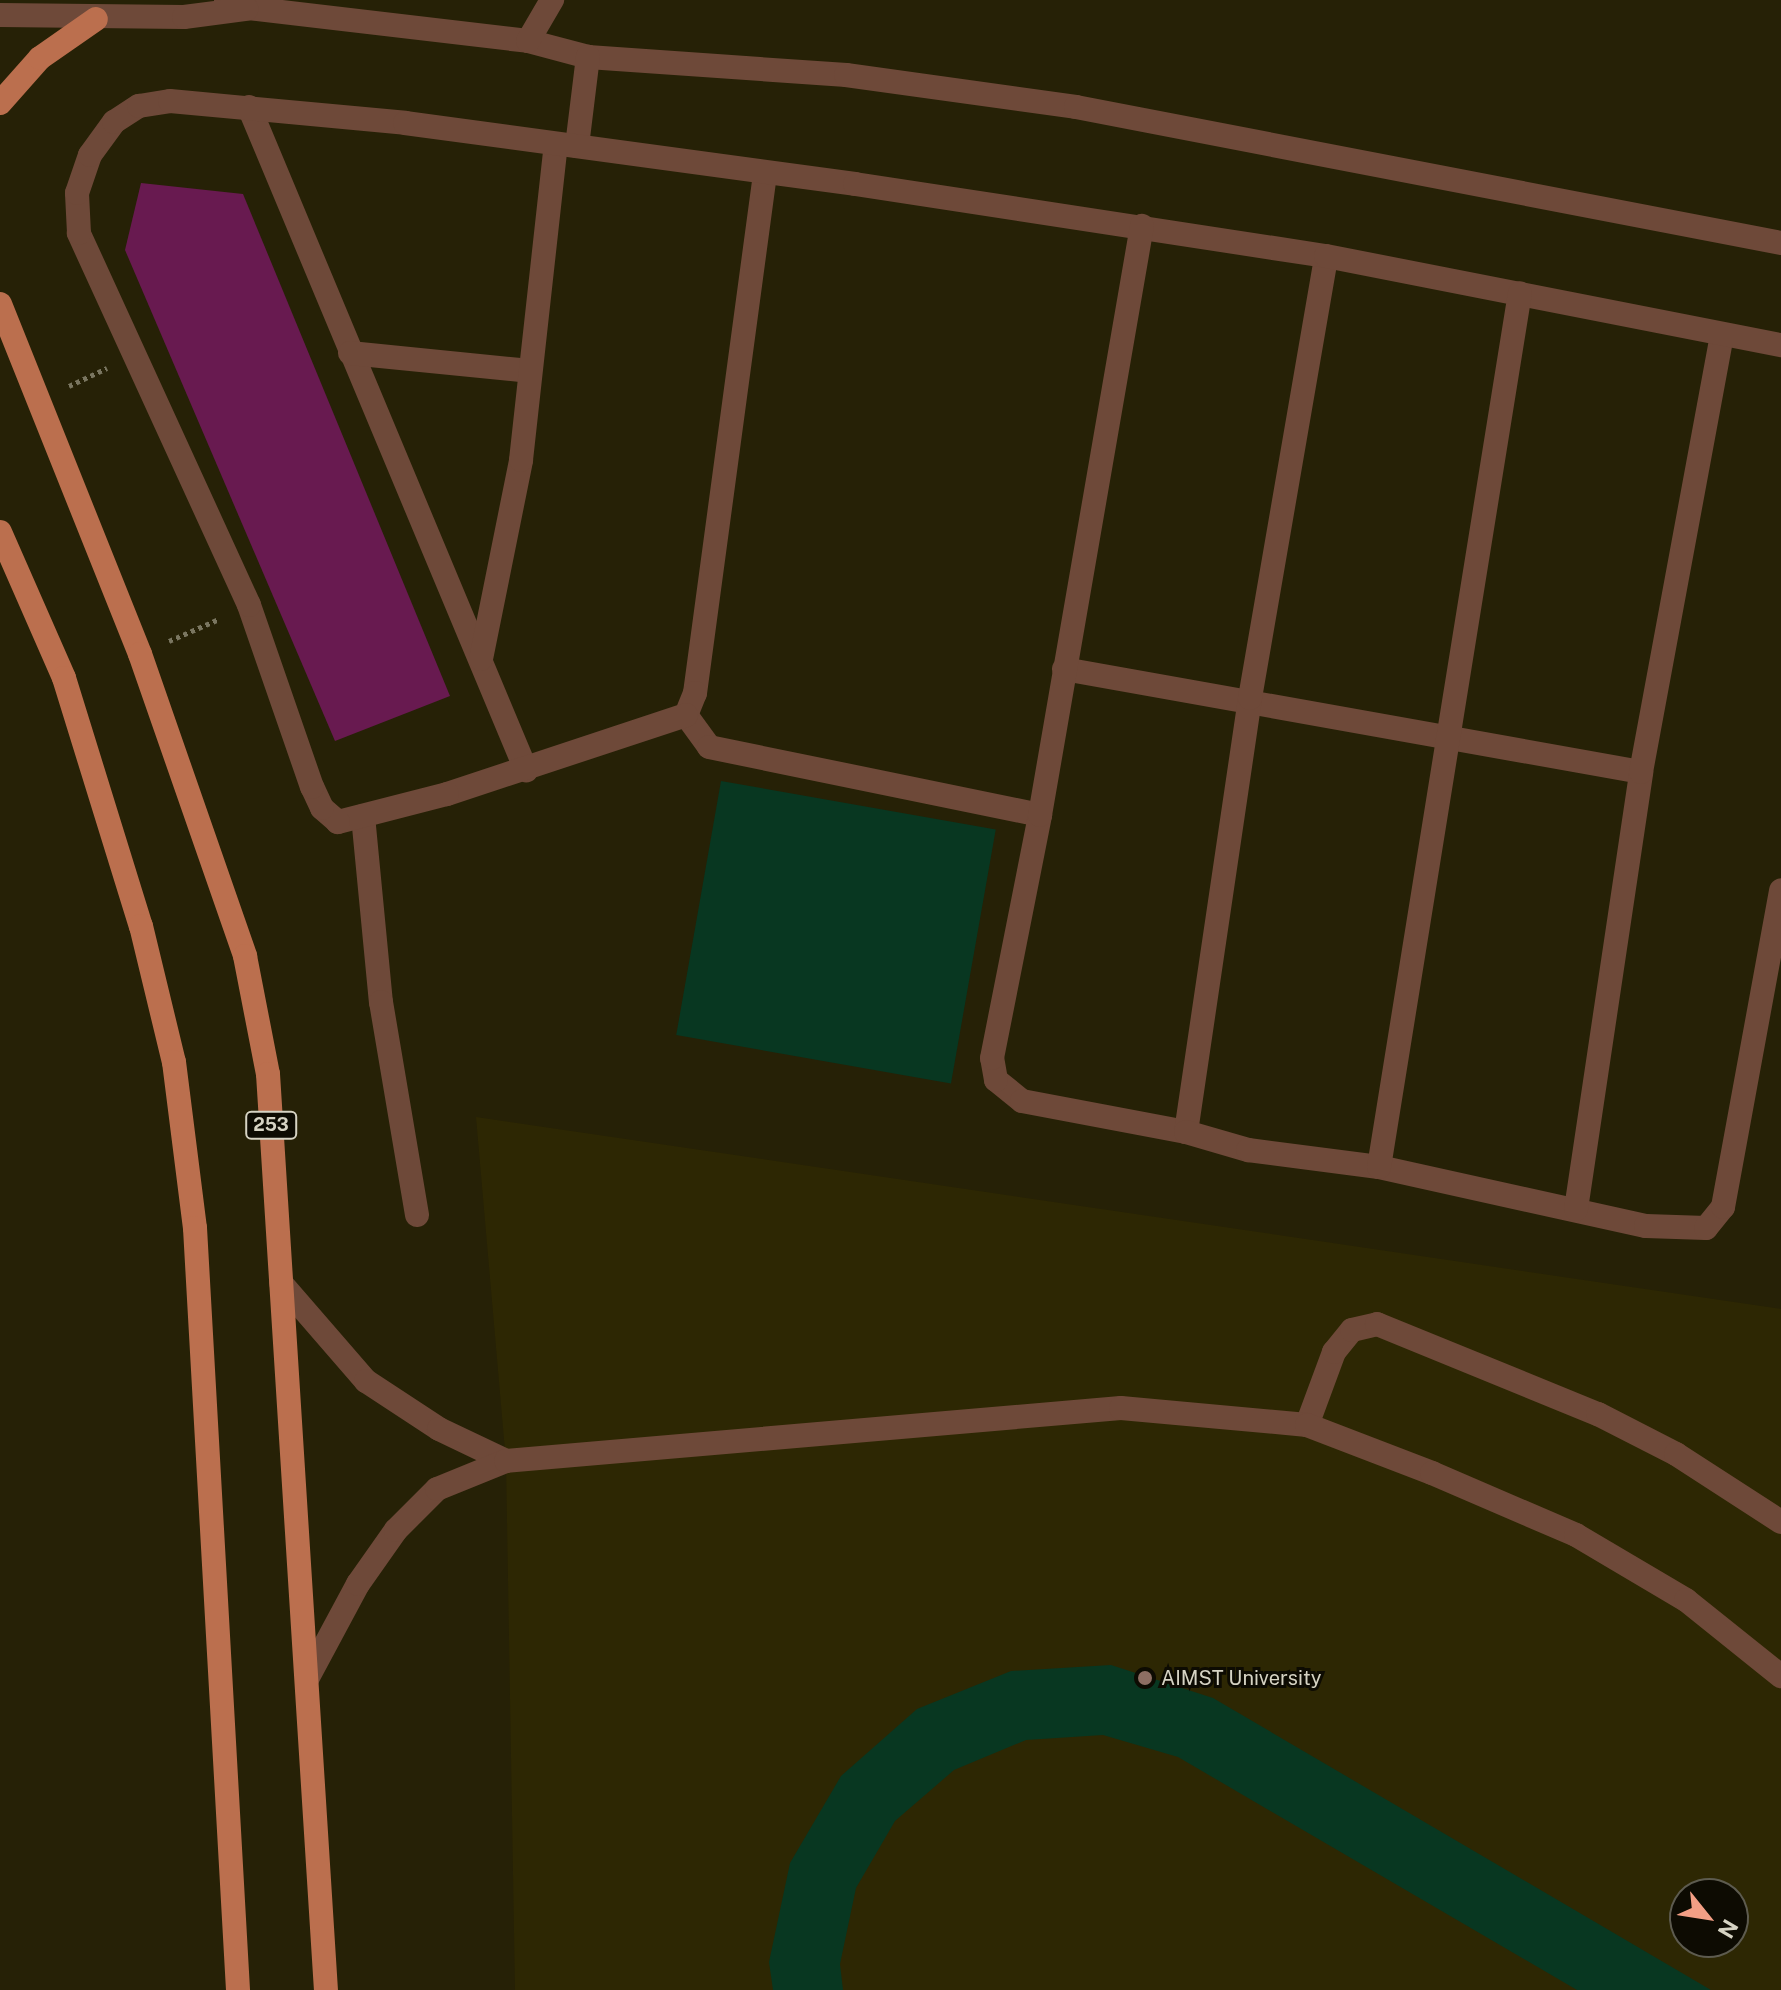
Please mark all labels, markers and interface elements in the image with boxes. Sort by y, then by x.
road number: 253 [245,1111,297,1139]
place label: AIMST University [1161,1666,1321,1690]
marker: AIMST University [1136,1669,1154,1687]
north arrow [1669,1878,1749,1958]
text: N [1712,1915,1744,1943]

